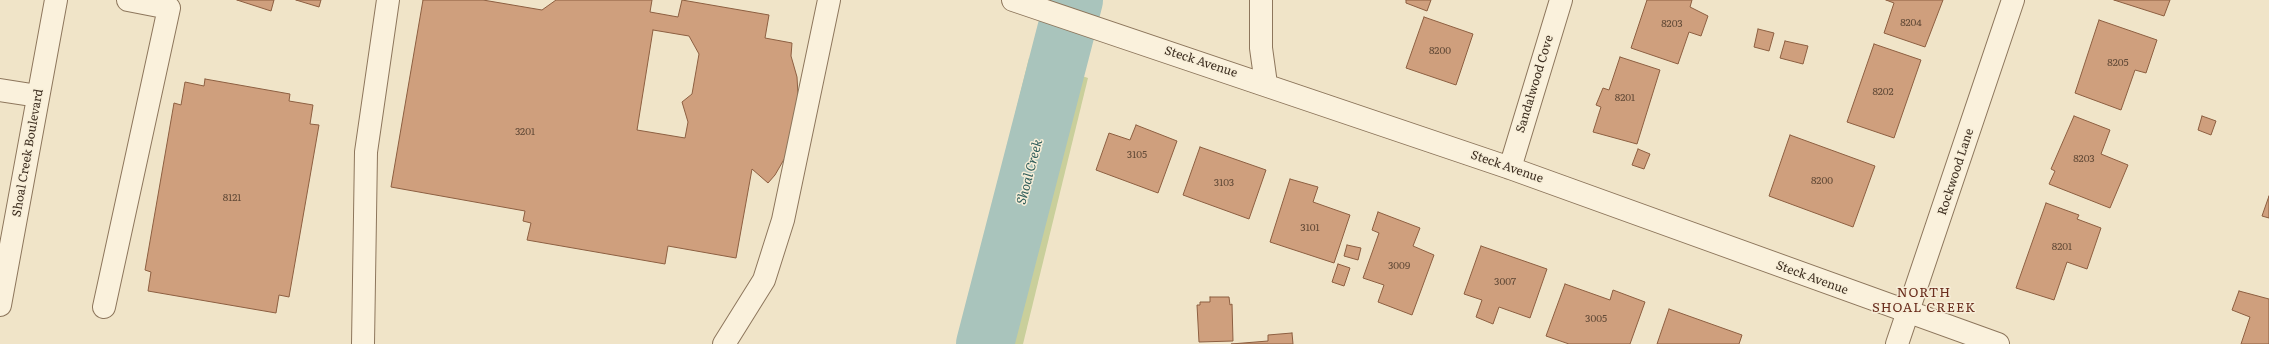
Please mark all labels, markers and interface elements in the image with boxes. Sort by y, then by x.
house number: 8204 [1900,17,1922,29]
house number: 8203 [1661,18,1683,30]
street label: Sandalwood Cove [1513,34,1557,134]
street label: Steck Avenue [1163,43,1239,81]
house number: 8200 [1429,45,1451,57]
house number: 8205 [2107,57,2129,69]
house number: 8202 [1872,86,1894,98]
street label: Shoal Creek Boulevard [10,88,46,218]
house number: 8201 [1615,92,1635,104]
house number: 3201 [515,126,535,138]
street label: Rockwood Lane [1935,127,1977,217]
water label: Shoal Creek [1014,138,1046,206]
street label: Steck Avenue [1469,148,1545,186]
house number: 3105 [1127,149,1147,161]
house number: 8203 [2073,153,2095,165]
house number: 8200 [1811,175,1833,187]
house number: 3103 [1214,177,1234,189]
house number: 8121 [223,192,241,204]
house number: 3101 [1300,222,1320,234]
house number: 8201 [2052,241,2072,253]
street label: Steck Avenue [1774,258,1850,298]
house number: 3009 [1388,260,1410,272]
house number: 3007 [1494,276,1516,288]
district label: NORTH SHOAL CREEK [1872,285,1976,316]
house number: 3005 [1585,313,1607,325]

